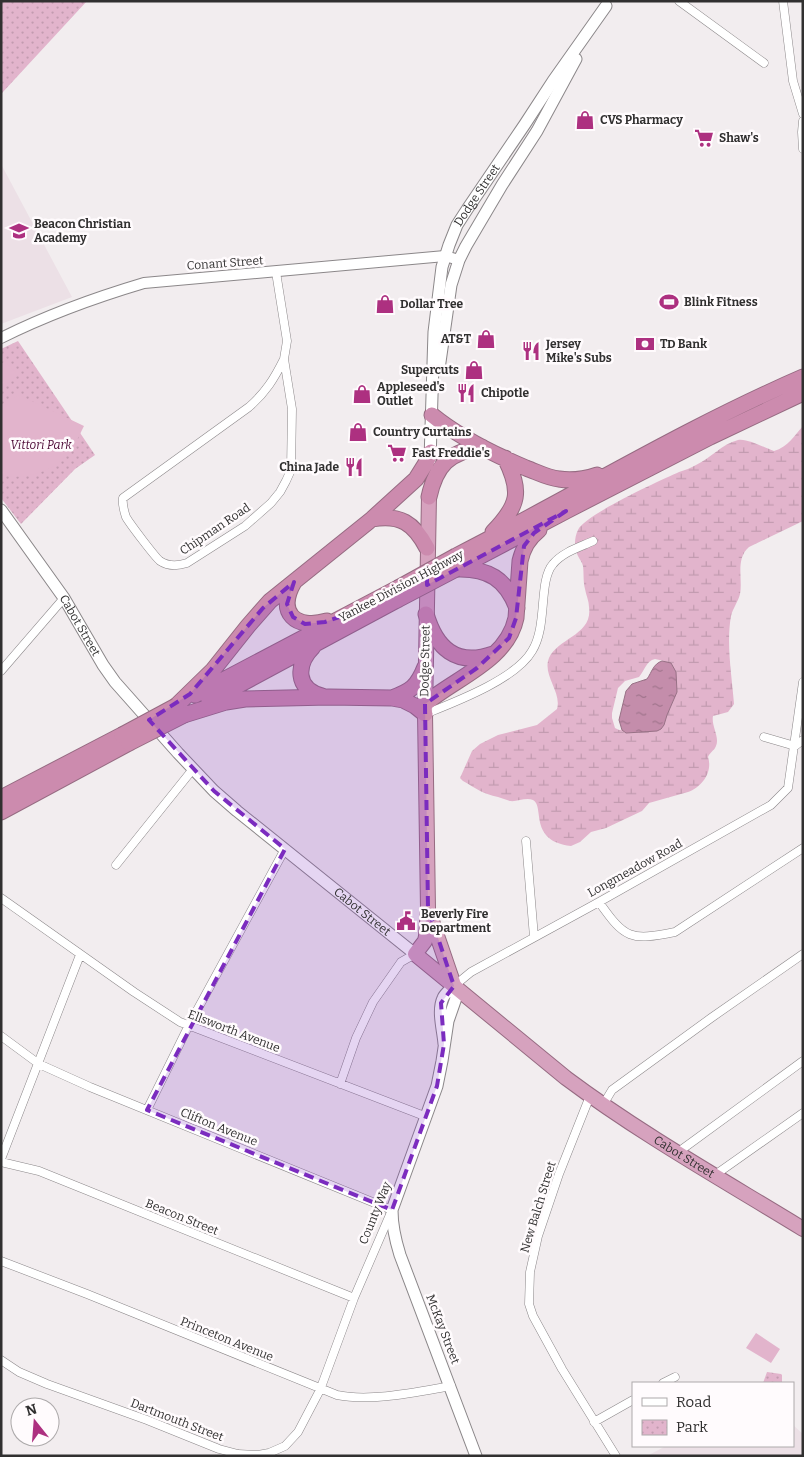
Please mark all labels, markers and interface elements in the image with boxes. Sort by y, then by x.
shop icon: CVS Pharmacy [574,109,596,131]
place label: CVS Pharmacy [600,113,683,127]
supermarket icon: Shaw's [693,127,715,149]
place label: Shaw's [719,131,759,145]
street label: Dodge Street [451,161,503,229]
place label: Beacon Christian Academy [34,217,131,245]
school or university icon: Beacon Christian Academy [8,220,30,242]
street label: Conant Street [186,253,264,273]
sports icon: Blink Fitness [658,291,680,313]
shop icon: Dollar Tree [374,293,396,315]
place label: Blink Fitness [684,295,758,309]
place label: Dollar Tree [400,297,464,311]
shop icon: AT&T [475,328,497,350]
place label: AT&T [441,332,472,346]
bank icon: TD Bank [634,333,656,355]
place label: Jersey Mike's Subs [545,337,612,365]
place label: TD Bank [660,337,708,351]
restaurant icon: Jersey Mike's Subs [520,340,542,362]
shop icon: Supercuts [463,359,485,381]
place label: Supercuts [401,363,459,377]
place label: Appleseed's Outlet [377,380,445,408]
restaurant icon: Chipotle [455,382,477,404]
shop icon: Appleseed's Outlet [351,383,373,405]
place label: Chipotle [481,386,529,400]
shop icon: Country Curtains [347,421,369,443]
place label: Country Curtains [373,425,471,439]
park label: Vittori Park [10,438,72,452]
supermarket icon: Fast Freddie's [386,442,408,464]
place label: Fast Freddie's [412,446,490,460]
restaurant icon: China Jade [343,456,365,478]
place label: China Jade [279,460,339,474]
street label: Chipman Road [177,500,253,558]
street label: Yankee Division Highway [336,547,466,625]
street label: Cabot Street [57,592,104,659]
street label: Dodge Street [417,624,433,697]
street label: Longmeadow Road [585,836,685,900]
street label: Cabot Street [331,885,394,939]
place label: Beverly Fire Department [421,907,491,935]
public building icon: Beverly Fire Department [395,910,417,932]
street label: Ellsworth Avenue [186,1007,282,1055]
street label: Clifton Avenue [178,1105,260,1149]
street label: Cabot Street [651,1133,717,1181]
street label: New Balch Street [517,1159,559,1254]
street label: County Way [356,1179,394,1246]
street label: Beacon Street [143,1196,221,1238]
street label: McKay Street [423,1292,463,1366]
street label: Princeton Avenue [178,1314,276,1364]
legend [632,1382,794,1447]
text: Road [676,1393,711,1411]
street label: Dartmouth Street [129,1396,226,1444]
north arrow [10,1397,60,1447]
text: N [24,1400,39,1420]
text: Park [676,1418,708,1436]

